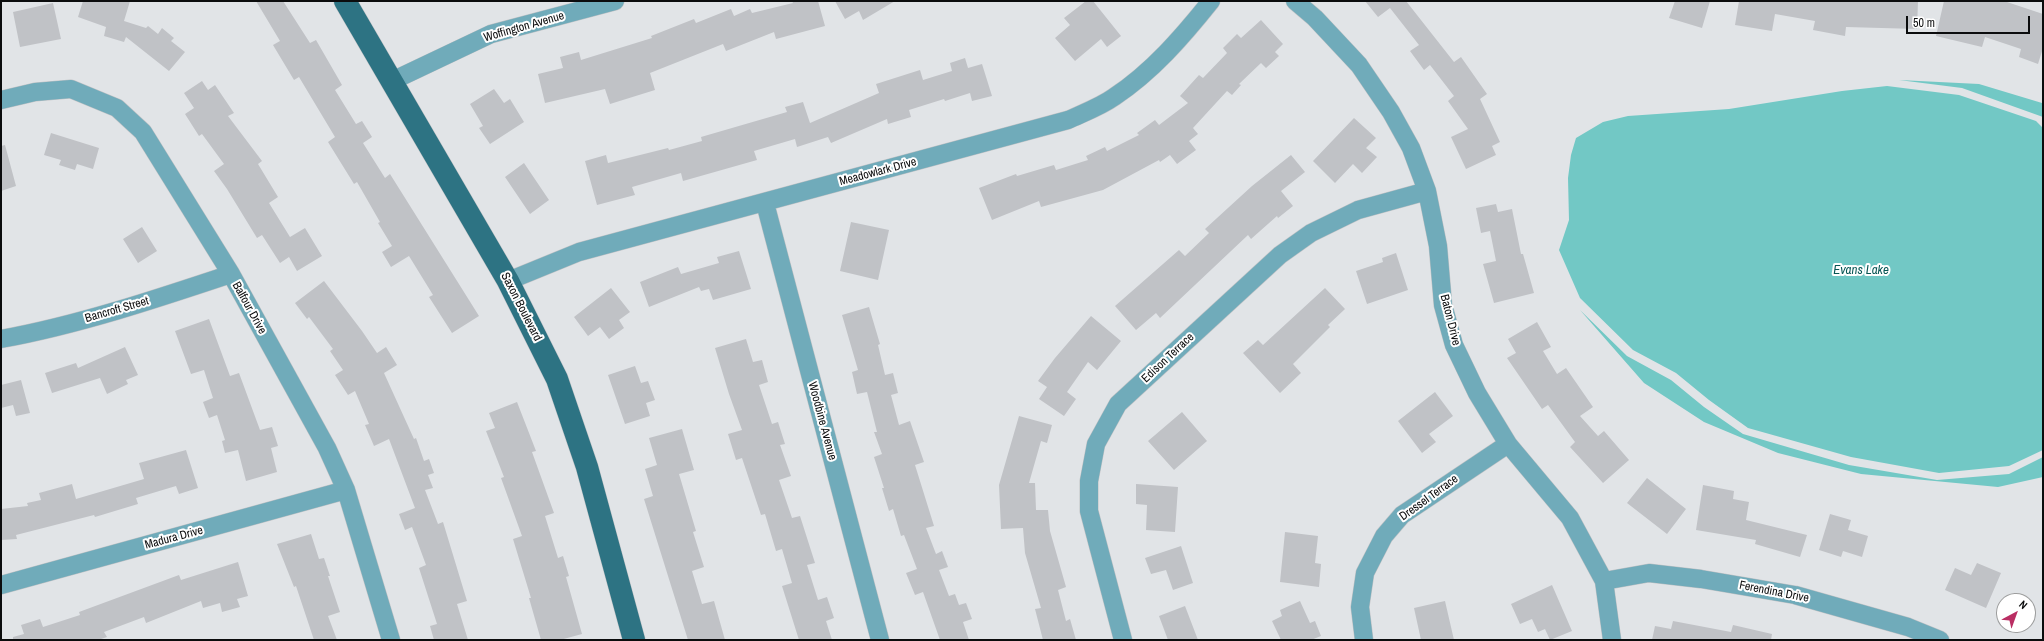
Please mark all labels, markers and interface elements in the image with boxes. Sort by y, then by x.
scale bar [1908,8,2032,34]
street label: Woffington Avenue [482,9,566,45]
text: 50 m [1913,15,1935,31]
street label: Meadowlark Drive [838,155,918,189]
water label: Evans Lake [1833,263,1889,279]
street label: Saxon Boulevard [498,270,544,344]
street label: Balfour Drive [229,279,269,337]
street label: Baton Drive [1437,293,1463,347]
street label: Bancroft Street [83,294,151,326]
street label: Edison Terrace [1139,330,1197,386]
street label: Woodbine Avenue [805,380,839,462]
street label: Dressel Terrace [1397,472,1461,524]
street label: Madura Drive [143,523,205,553]
street label: Ferendina Drive [1738,578,1810,606]
north arrow [1996,593,2036,633]
text: N [2016,597,2030,612]

